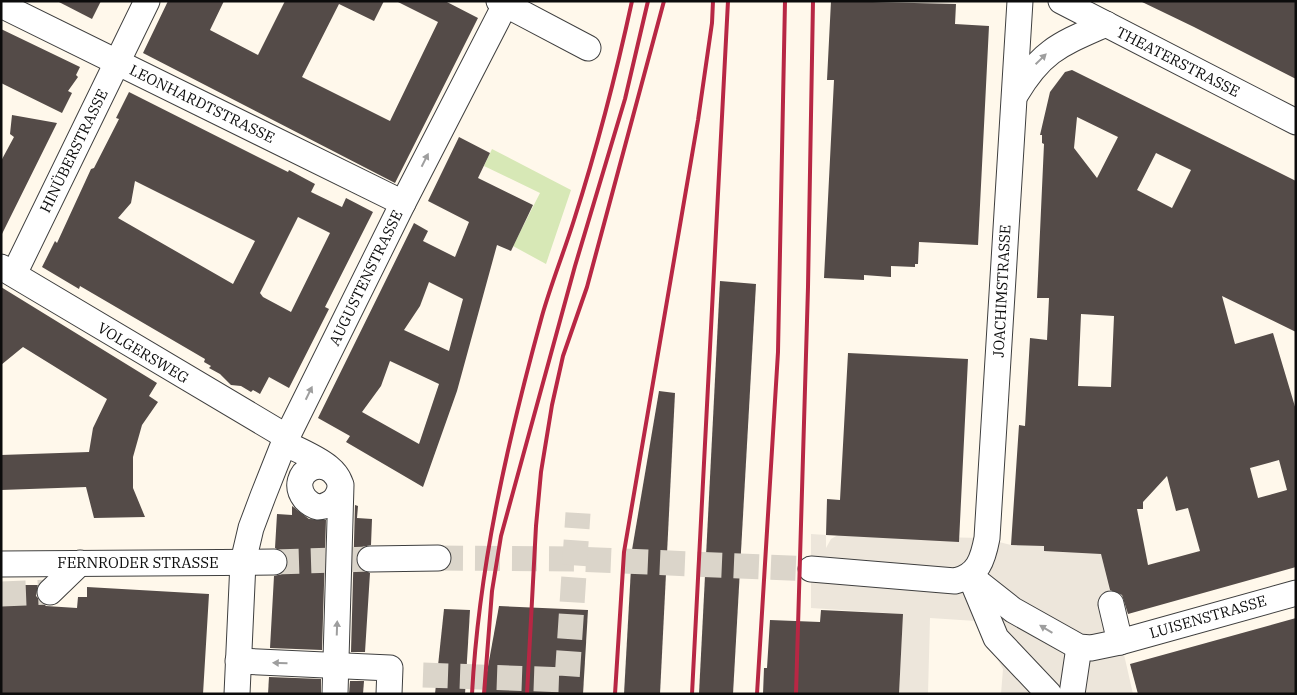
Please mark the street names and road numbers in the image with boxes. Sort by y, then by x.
street label: THEATERSTRASSE [1113,22,1243,101]
street label: LEONHARDTSTRASSE [126,60,278,147]
street label: HINÜBERSTRASSE [35,86,112,216]
street label: AUGUSTENSTRASSE [324,207,407,349]
street label: JOACHIMSTRASSE [989,224,1014,358]
street label: VOLGERSWEG [94,318,193,387]
street label: FERNRODER STRASSE [57,553,219,572]
street label: LUISENSTRASSE [1147,591,1269,642]

